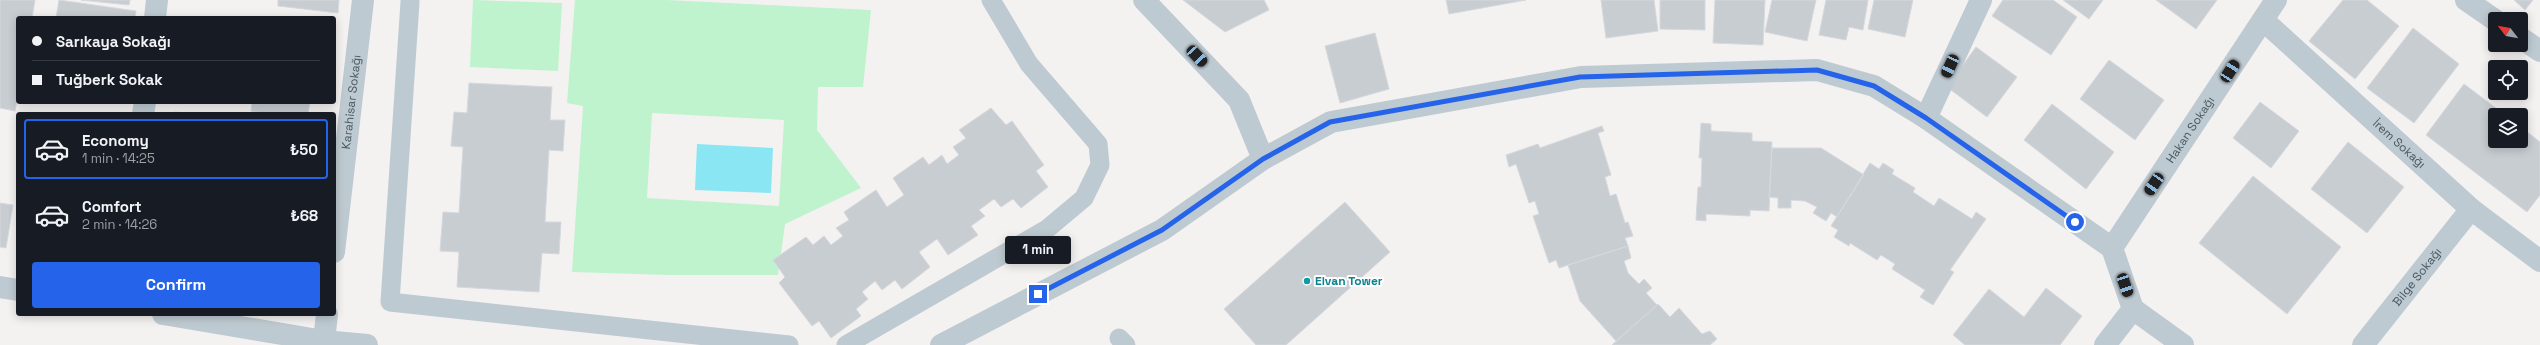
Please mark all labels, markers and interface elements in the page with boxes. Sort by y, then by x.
north arrow [2488,12,2528,52]
map controls [2488,12,2528,148]
text: Sarıkaya Sokağı [56,32,171,51]
car [1184,43,1210,69]
car [1939,53,1961,79]
street label: Karahisar Sokağı [338,54,365,150]
car [2218,58,2242,84]
button: locate [2488,60,2528,100]
text: Tuğberk Sokak [56,70,163,89]
street label: Hakan Sokağı [2162,93,2218,166]
button: layers [2488,108,2528,148]
street label: İrem Sokağı [2369,116,2429,172]
icon: car [34,131,70,167]
text: Economy [82,131,149,150]
text: ₺50 [290,140,318,159]
text: 1 min · 14:25 [82,150,155,167]
car [2142,171,2166,197]
icon: car [34,197,70,233]
text: Comfort [82,197,142,216]
text: ₺68 [290,206,318,225]
route start [2066,213,2084,231]
text: 2 min · 14:26 [82,216,157,233]
callout: 1 min [1005,236,1071,264]
text: 1 min [1022,241,1054,258]
street label: Bilge Sokağı [2389,244,2445,309]
button: Confirm [32,262,320,308]
car [2115,272,2135,298]
place label: Elvan Tower [1315,273,1383,289]
marker: Elvan Tower [1302,276,1312,286]
route end [1029,285,1047,303]

